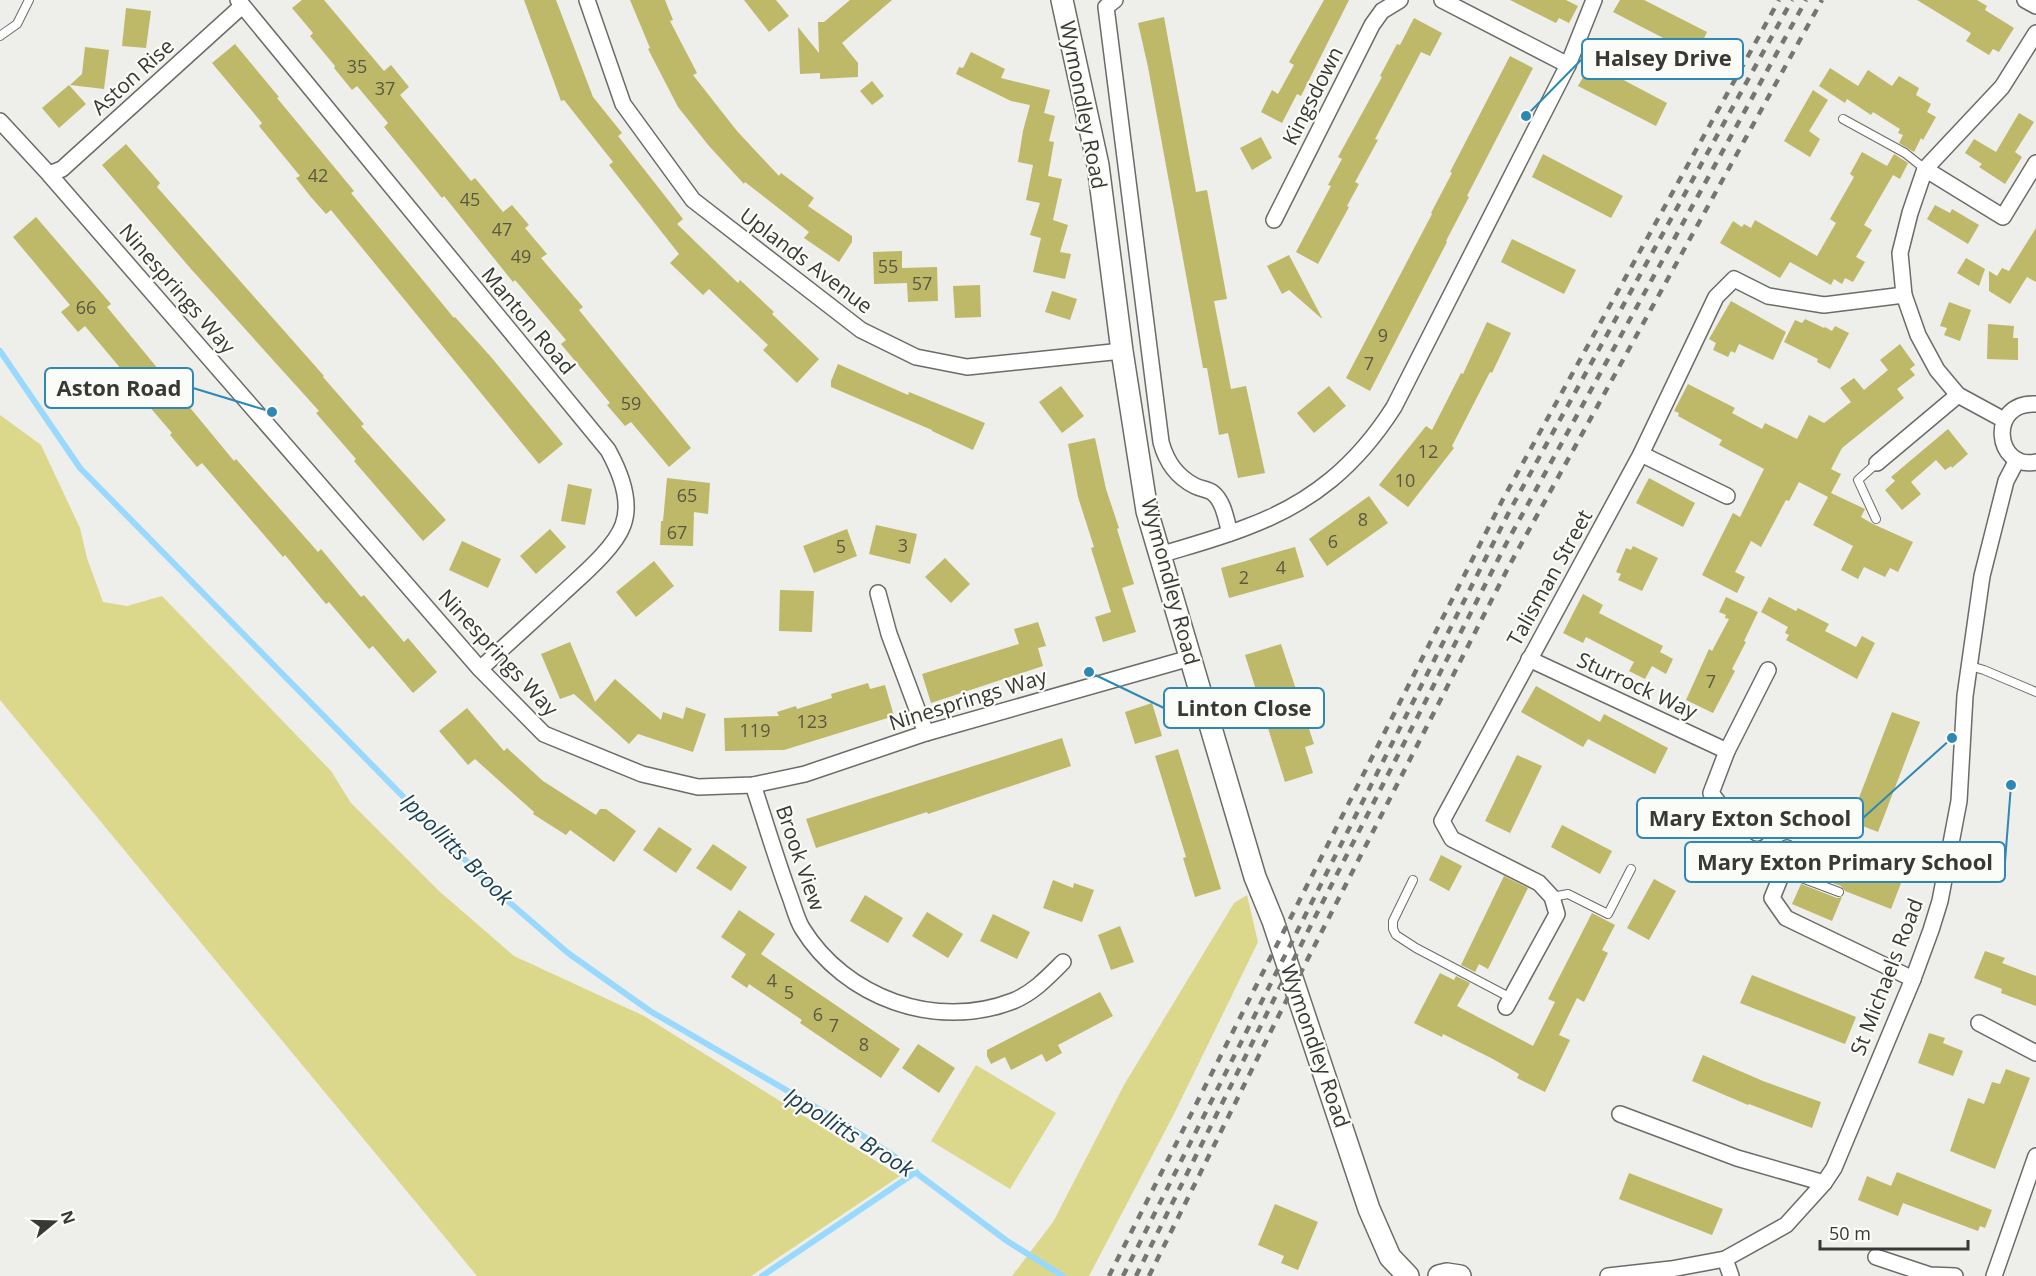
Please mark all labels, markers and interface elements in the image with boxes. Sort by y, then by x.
street label: Wymondley Road [1054,18,1114,191]
street label: Aston Rise [85,32,180,121]
callout: Halsey Drive [1582,39,1743,79]
street label: Kingsdown [1275,41,1349,150]
text: Halsey Drive [1594,42,1732,72]
house number: 35 [347,54,367,78]
house number: 37 [375,76,395,100]
house number: 42 [308,163,328,187]
house number: 45 [460,187,480,211]
street label: Uplands Avenue [735,201,879,319]
street label: Ninesprings Way [113,217,242,360]
house number: 47 [492,217,512,241]
house number: 49 [511,244,531,268]
house number: 55 [878,254,898,278]
street label: Manton Road [476,261,582,380]
house number: 57 [912,271,932,295]
house number: 66 [76,295,96,319]
house number: 9 [1378,323,1388,347]
house number: 7 [1364,351,1374,375]
callout: Aston Road [45,368,193,408]
text: Aston Road [57,372,181,402]
house number: 59 [621,391,641,415]
house number: 12 [1418,439,1438,463]
house number: 10 [1395,468,1415,492]
house number: 65 [677,483,697,507]
street label: Wymondley Road [1135,496,1207,668]
street label: Talisman Street [1500,504,1598,651]
house number: 8 [1358,507,1368,531]
house number: 67 [667,520,687,544]
house number: 6 [1328,529,1338,553]
house number: 3 [898,533,908,557]
house number: 5 [836,534,846,558]
house number: 4 [1276,555,1286,579]
house number: 2 [1239,565,1249,589]
street label: Ninesprings Way [433,583,565,722]
street label: Sturrock Way [1573,645,1703,725]
street label: Ninesprings Way [885,662,1051,736]
house number: 7 [1706,669,1716,693]
callout: Linton Close [1164,688,1324,728]
text: Linton Close [1176,692,1312,722]
house number: 123 [797,709,827,733]
house number: 119 [740,718,770,742]
water label: Ippollitts Brook [395,786,521,912]
callout: Mary Exton School [1637,798,1863,838]
street label: Brook View [770,801,832,915]
text: Mary Exton School [1649,802,1851,832]
callout: Mary Exton Primary School [1685,842,2005,882]
text: Mary Exton Primary School [1697,846,1993,876]
street label: St Michaels Road [1843,894,1929,1059]
street label: Wymondley Road [1275,960,1357,1131]
house number: 4 [767,968,777,992]
house number: 5 [784,980,794,1004]
house number: 6 [813,1002,823,1026]
house number: 7 [829,1013,839,1037]
house number: 8 [859,1032,869,1056]
water label: Ippollitts Brook [779,1079,921,1184]
north arrow [24,1192,84,1252]
text: N [56,1207,81,1227]
scale bar [1820,1213,1968,1251]
text: 50 m [1829,1221,1871,1245]

